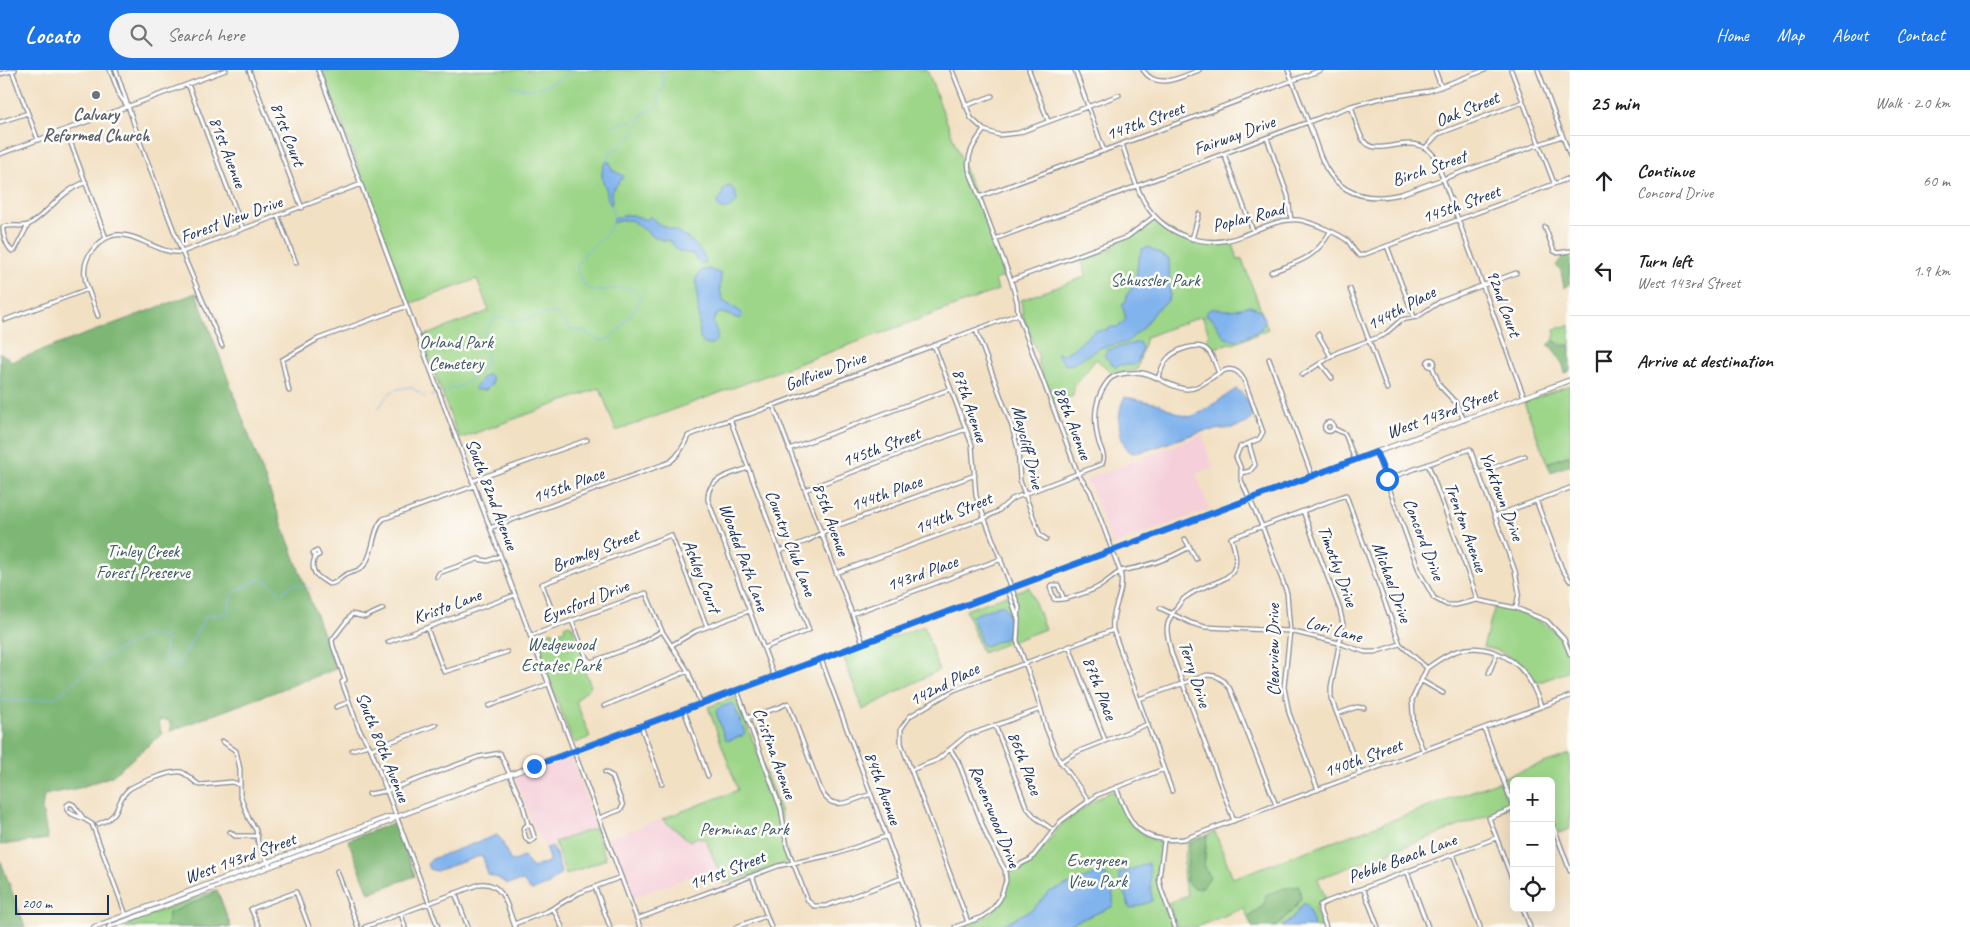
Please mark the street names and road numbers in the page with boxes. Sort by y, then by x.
street label: Oak Street [1432,86,1504,132]
street label: 147th Street [1103,96,1189,145]
street label: 81st Court [266,99,311,171]
street label: Fairway Drive [1190,110,1279,160]
street label: 81st Avenue [204,113,252,192]
street label: Birch Street [1389,144,1472,191]
street label: 145th Street [1419,179,1505,228]
street label: Forest View Drive [177,190,286,248]
street label: Poplar Road [1210,197,1289,236]
street label: 92nd Court [1482,266,1527,341]
street label: 144th Place [1363,280,1440,335]
street label: Golfview Drive [782,346,869,396]
street label: 87th Avenue [947,365,993,446]
street label: West 143rd Street [1384,382,1502,443]
street label: 88th Avenue [1049,384,1097,464]
street label: Maycliff Drive [1007,403,1049,492]
street label: 145th Street [839,421,925,472]
street label: South 82nd Avenue [461,435,524,554]
street label: Yorktown Drive [1475,448,1529,545]
street label: 145th Place [529,462,608,508]
street label: 144th Place [847,470,926,516]
street label: 85th Avenue [808,479,855,560]
street label: Trenton Avenue [1440,479,1493,576]
street label: 144th Street [911,486,997,539]
street label: Country Club Lane [761,487,822,600]
street label: Concord Drive [1398,495,1450,584]
street label: Wooded Path Lane [714,500,774,615]
street label: Timothy Drive [1313,522,1363,611]
street label: Bromley Street [548,523,644,577]
street label: Ashley Court [678,536,727,618]
street label: Michael Drive [1367,539,1417,626]
street label: 143rd Place [884,550,961,596]
street label: Eynsford Drive [538,574,633,628]
street label: Kristo Lane [410,583,485,628]
street label: Clearview Drive [1262,603,1284,696]
street label: Lori Lane [1303,611,1366,648]
street label: Terry Drive [1174,638,1216,711]
street label: 87th Place [1078,653,1123,724]
street label: 142nd Place [905,657,984,711]
street label: South 80th Avenue [351,689,415,806]
street label: Cristina Avenue [748,705,802,803]
street label: 86th Place [1003,728,1048,799]
street label: 140th Street [1321,733,1407,782]
street label: 84th Avenue [860,748,907,829]
street label: Ravenswood Drive [964,762,1026,872]
street label: West 143rd Street [182,827,300,888]
street label: Pebble Beach Lane [1345,828,1460,888]
street label: 141st Street [686,845,770,895]

